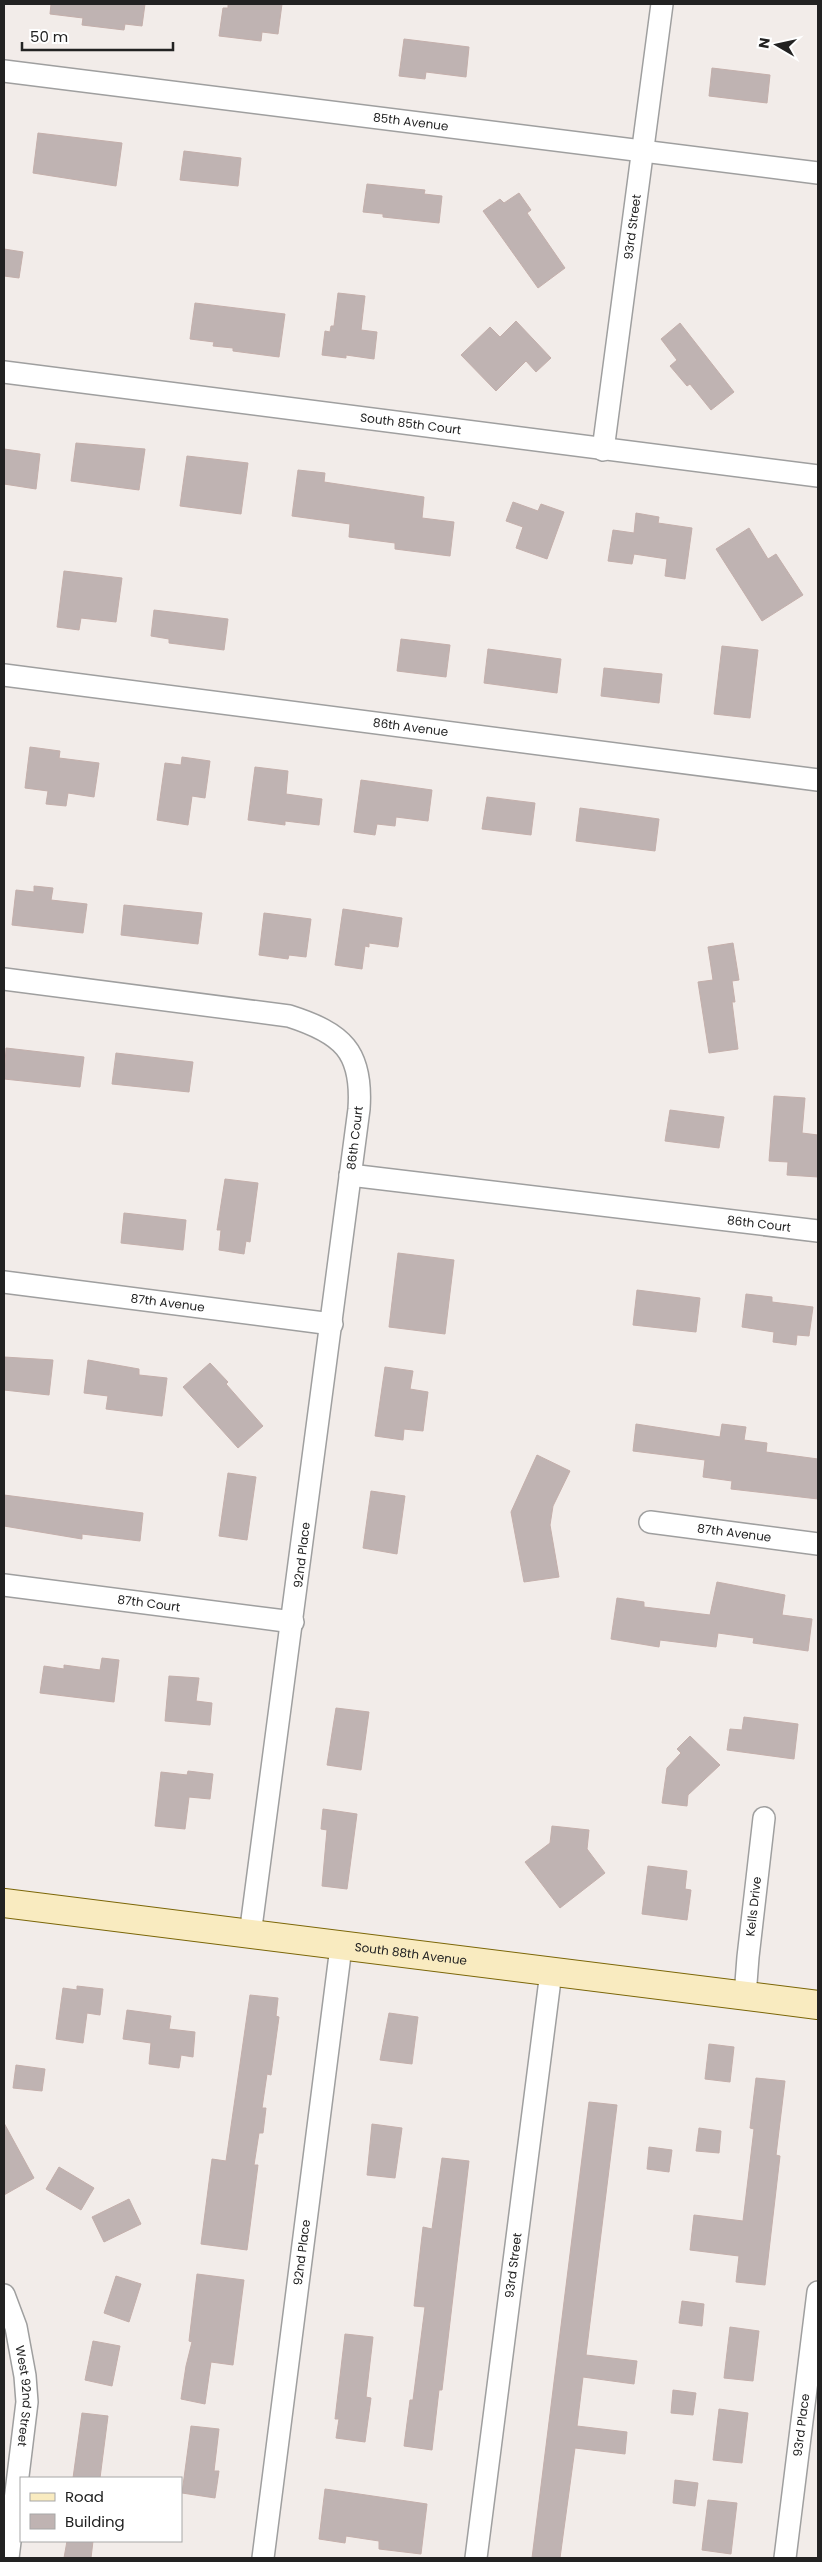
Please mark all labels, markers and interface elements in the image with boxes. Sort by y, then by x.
scale bar [22,20,174,52]
north arrow [752,20,802,70]
text: 50 m [30,26,68,47]
text: N [753,36,775,50]
street label: 85th Avenue [372,108,449,135]
street label: 93rd Street [619,193,645,261]
street label: South 85th Court [359,409,462,438]
street label: 86th Avenue [372,714,449,740]
street label: 86th Court [342,1105,367,1171]
street label: 86th Court [726,1211,792,1236]
street label: 87th Avenue [130,1289,206,1316]
street label: 87th Avenue [696,1519,772,1546]
street label: 92nd Place [289,1521,314,1589]
street label: 87th Court [117,1591,181,1615]
street label: Kells Drive [741,1876,765,1937]
street label: South 88th Avenue [354,1938,468,1969]
street label: 92nd Place [289,2218,314,2286]
street label: 93rd Street [500,2232,526,2299]
street label: West 92nd Street [12,2344,36,2448]
street label: 93rd Place [789,2393,813,2457]
legend [20,2477,182,2542]
text: Road [65,2486,104,2507]
text: Building [65,2511,125,2532]

